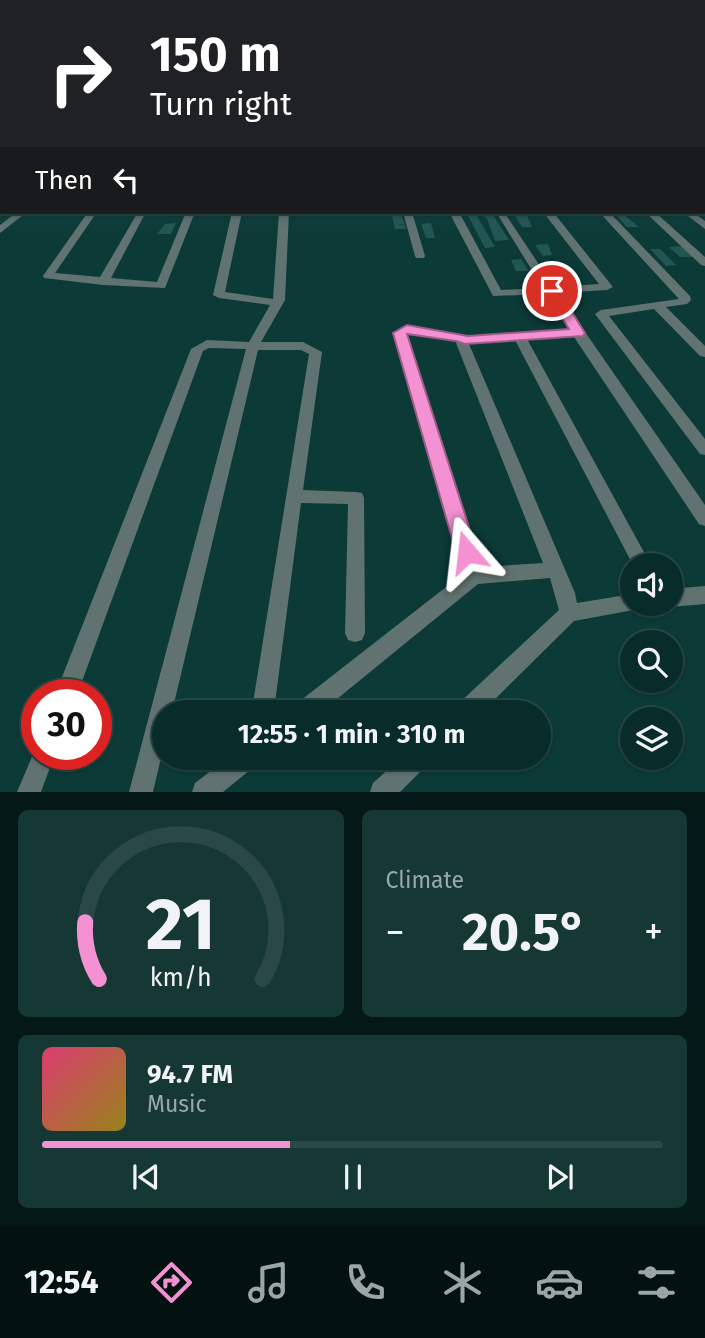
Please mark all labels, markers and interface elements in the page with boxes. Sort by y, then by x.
text: 150 m [150,25,281,84]
icon: right [35,28,126,119]
text: Turn right [150,85,292,123]
icon: left [107,161,145,199]
text: Then [35,165,93,196]
pin [522,261,582,321]
icon: arrive [533,272,571,310]
position arrow [430,515,504,589]
map controls [620,553,683,770]
button: sound [620,553,683,616]
button: search [620,630,683,693]
speed limit sign: 30 [21,679,112,770]
button: layers [620,707,683,770]
text: 12:55 · 1 min · 310 m [238,719,465,750]
text: Climate [386,866,464,894]
text: 21 [146,882,216,969]
text: 20.5° [462,901,587,964]
text: − [386,909,405,955]
text: + [644,909,663,955]
text: km/h [150,963,212,993]
text: 94.7 FM [147,1059,233,1090]
text: Music [147,1090,207,1118]
icon: previous [127,1158,165,1196]
icon: pause [334,1158,372,1196]
icon: next [541,1158,579,1196]
icon: directions [147,1258,196,1307]
icon: music [244,1258,293,1307]
icon: phone [341,1258,390,1307]
icon: climate [438,1258,487,1307]
icon: car [535,1258,584,1307]
icon: filters [632,1258,681,1307]
text: 12:54 [24,1263,99,1301]

